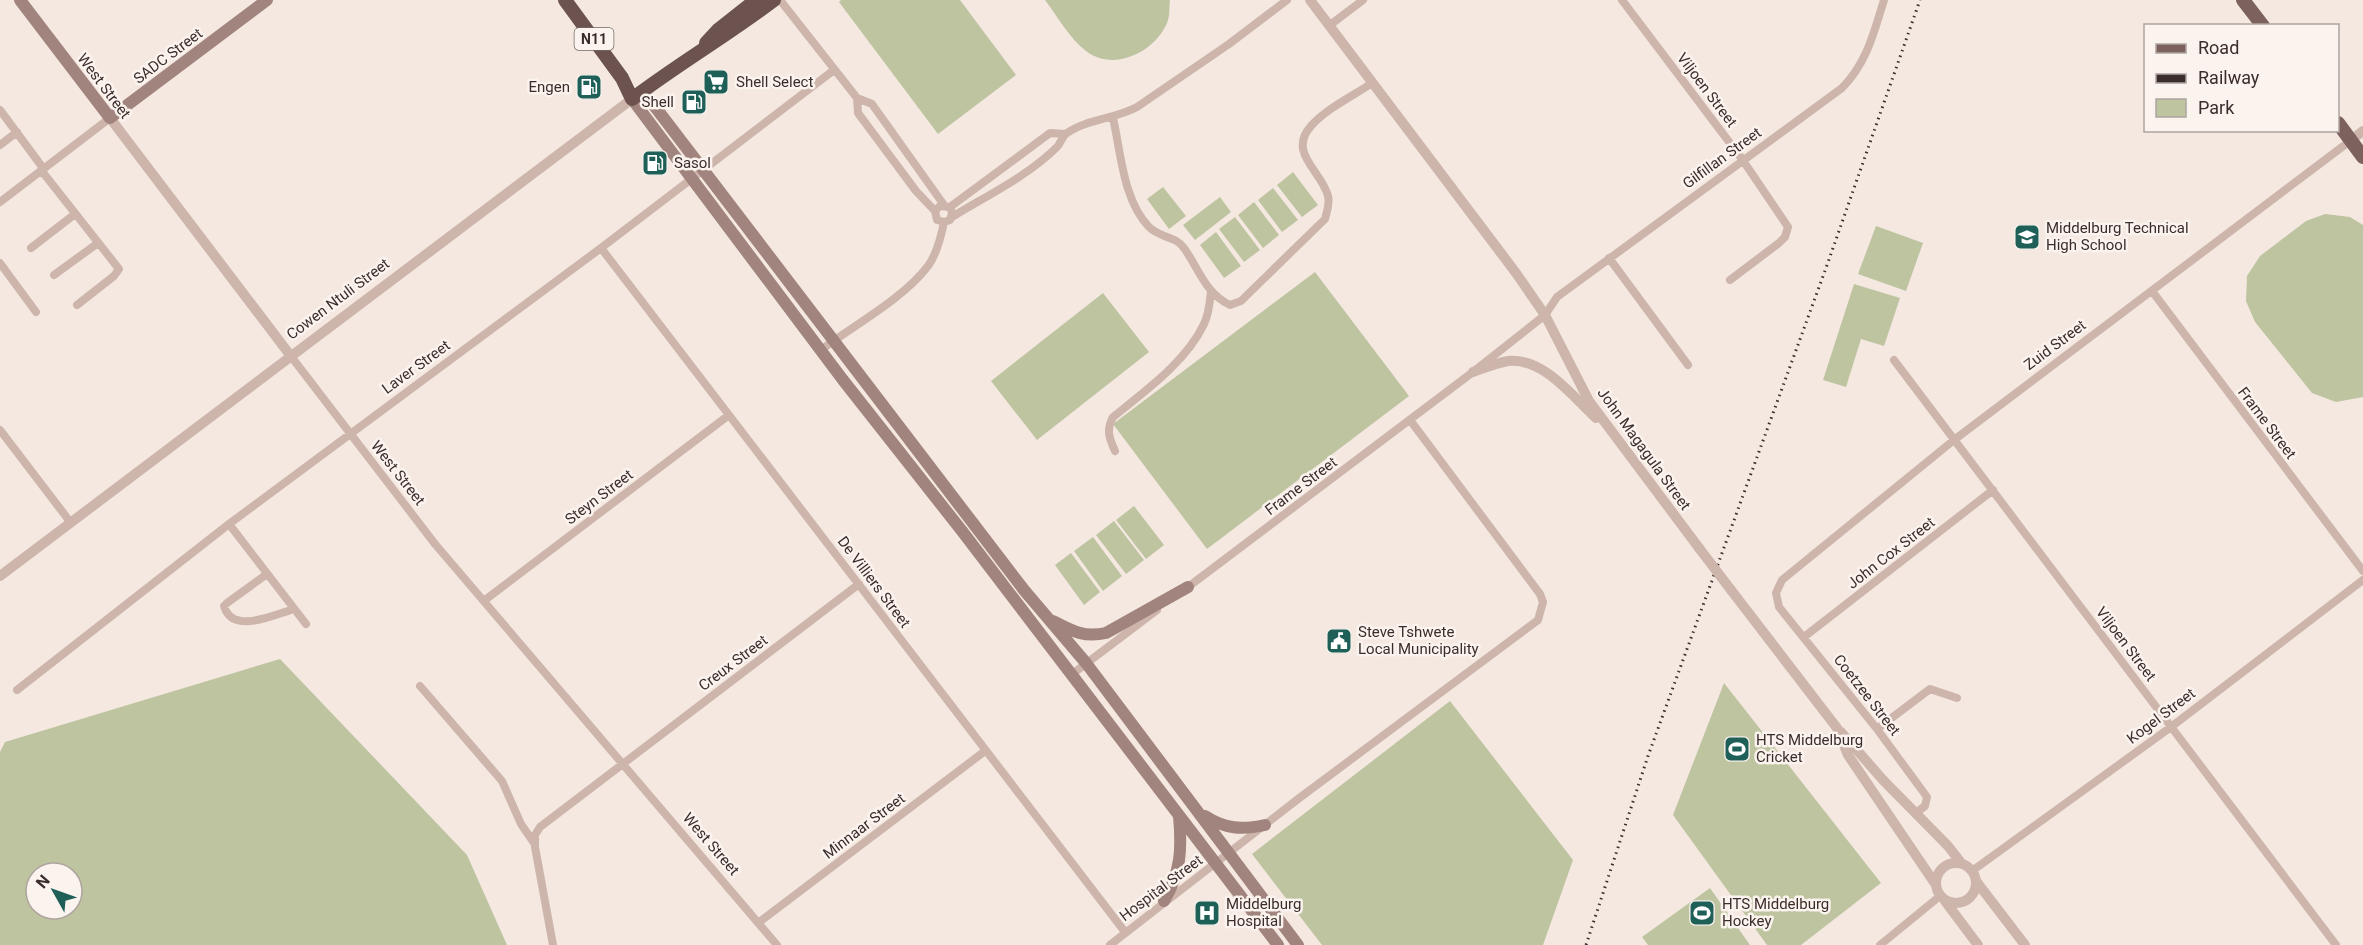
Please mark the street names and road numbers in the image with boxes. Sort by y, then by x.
street label: SADC Street [130,24,206,88]
road number: N11 [574,28,614,50]
street label: Viljoen Street [1673,49,1741,131]
street label: West Street [74,50,134,122]
street label: Gilfillan Street [1679,123,1765,193]
street label: Cowen Ntuli Street [283,254,393,344]
street label: Zuid Street [2021,316,2089,374]
street label: Laver Street [378,336,454,398]
street label: Frame Street [2234,383,2300,463]
street label: John Magagula Street [1594,384,1694,514]
street label: West Street [367,437,429,509]
street label: Frame Street [1261,453,1341,519]
street label: Steyn Street [561,466,637,528]
street label: John Cox Street [1844,513,1938,593]
street label: De Villiers Street [834,533,914,631]
street label: Viljoen Street [2092,603,2160,685]
street label: Creux Street [695,631,771,695]
street label: Coetzee Street [1830,651,1904,739]
street label: Kogel Street [2123,684,2199,748]
street label: Minnaar Street [819,789,909,863]
street label: West Street [679,809,743,879]
street label: Hospital Street [1116,851,1206,925]

